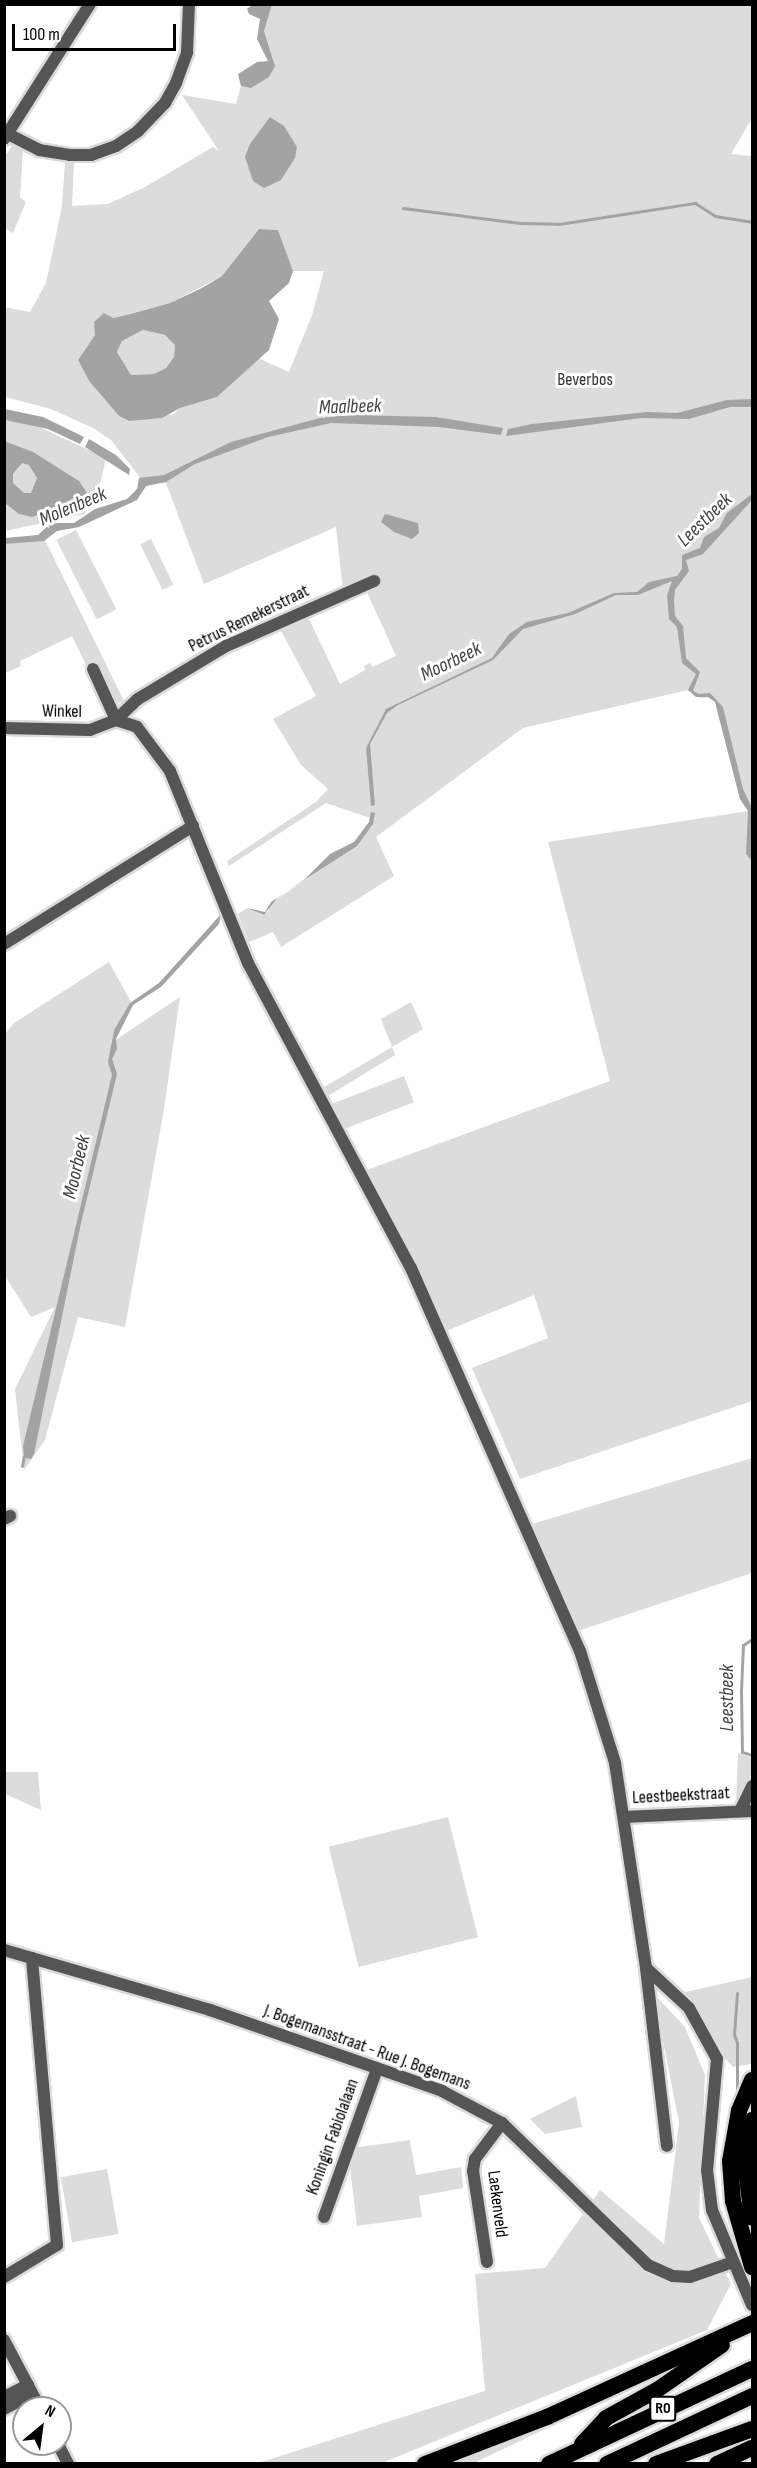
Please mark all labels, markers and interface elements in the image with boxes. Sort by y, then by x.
scale bar [15,12,178,50]
text: 100 m [23,24,60,45]
park label: Beverbos [557,369,613,391]
water label: Maalbeek [318,394,382,420]
water label: Molenbeek [36,482,110,532]
water label: Leestbeek [673,488,737,552]
street label: Petrus Remekerstraat [185,581,313,657]
water label: Moorbeek [417,637,485,687]
street label: Winkel [42,701,82,723]
water label: Moorbeek [58,1133,96,1201]
water label: Leestbeek [715,1665,739,1731]
street label: Leestbeekstraat [632,1783,730,1809]
street label: J. Bogemansstraat - Rue J. Bogemans [261,2000,473,2096]
street label: Koningin Fabiolalaan [302,2076,364,2198]
street label: Laekenveld [482,2169,512,2239]
north arrow [12,2396,72,2456]
road number: R0 [648,2396,678,2422]
text: N [42,2401,58,2422]

